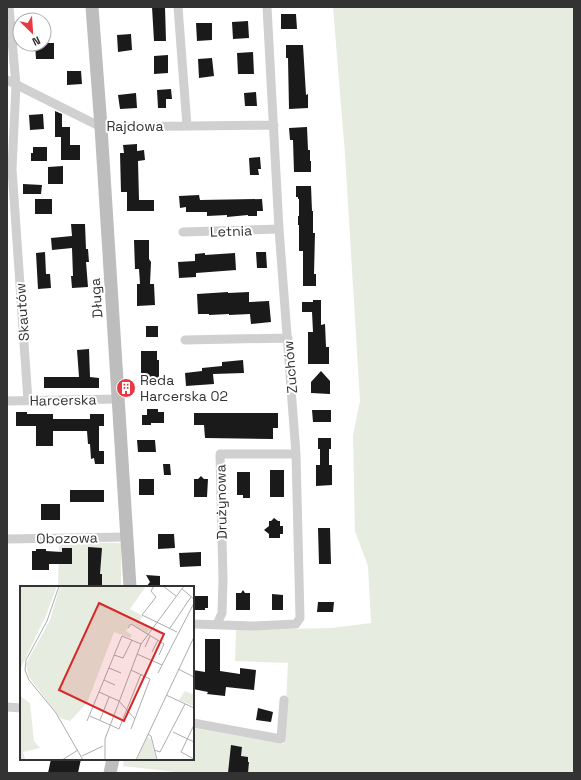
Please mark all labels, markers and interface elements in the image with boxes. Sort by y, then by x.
north arrow [12,12,52,52]
text: N [30,33,43,49]
street label: Rajdowa [106,117,164,135]
street label: Letnia [210,221,252,241]
street label: Długa [86,277,106,319]
street label: Skautów [11,282,33,342]
street label: Zuchów [279,340,301,394]
place label: Reda Harcerska 02 [140,371,228,405]
building icon: Reda Harcerska 02 [115,377,137,399]
street label: Harcerska [29,390,97,410]
street label: Drużynowa [211,464,231,540]
street label: Obozowa [36,528,98,548]
inset map [20,586,194,760]

